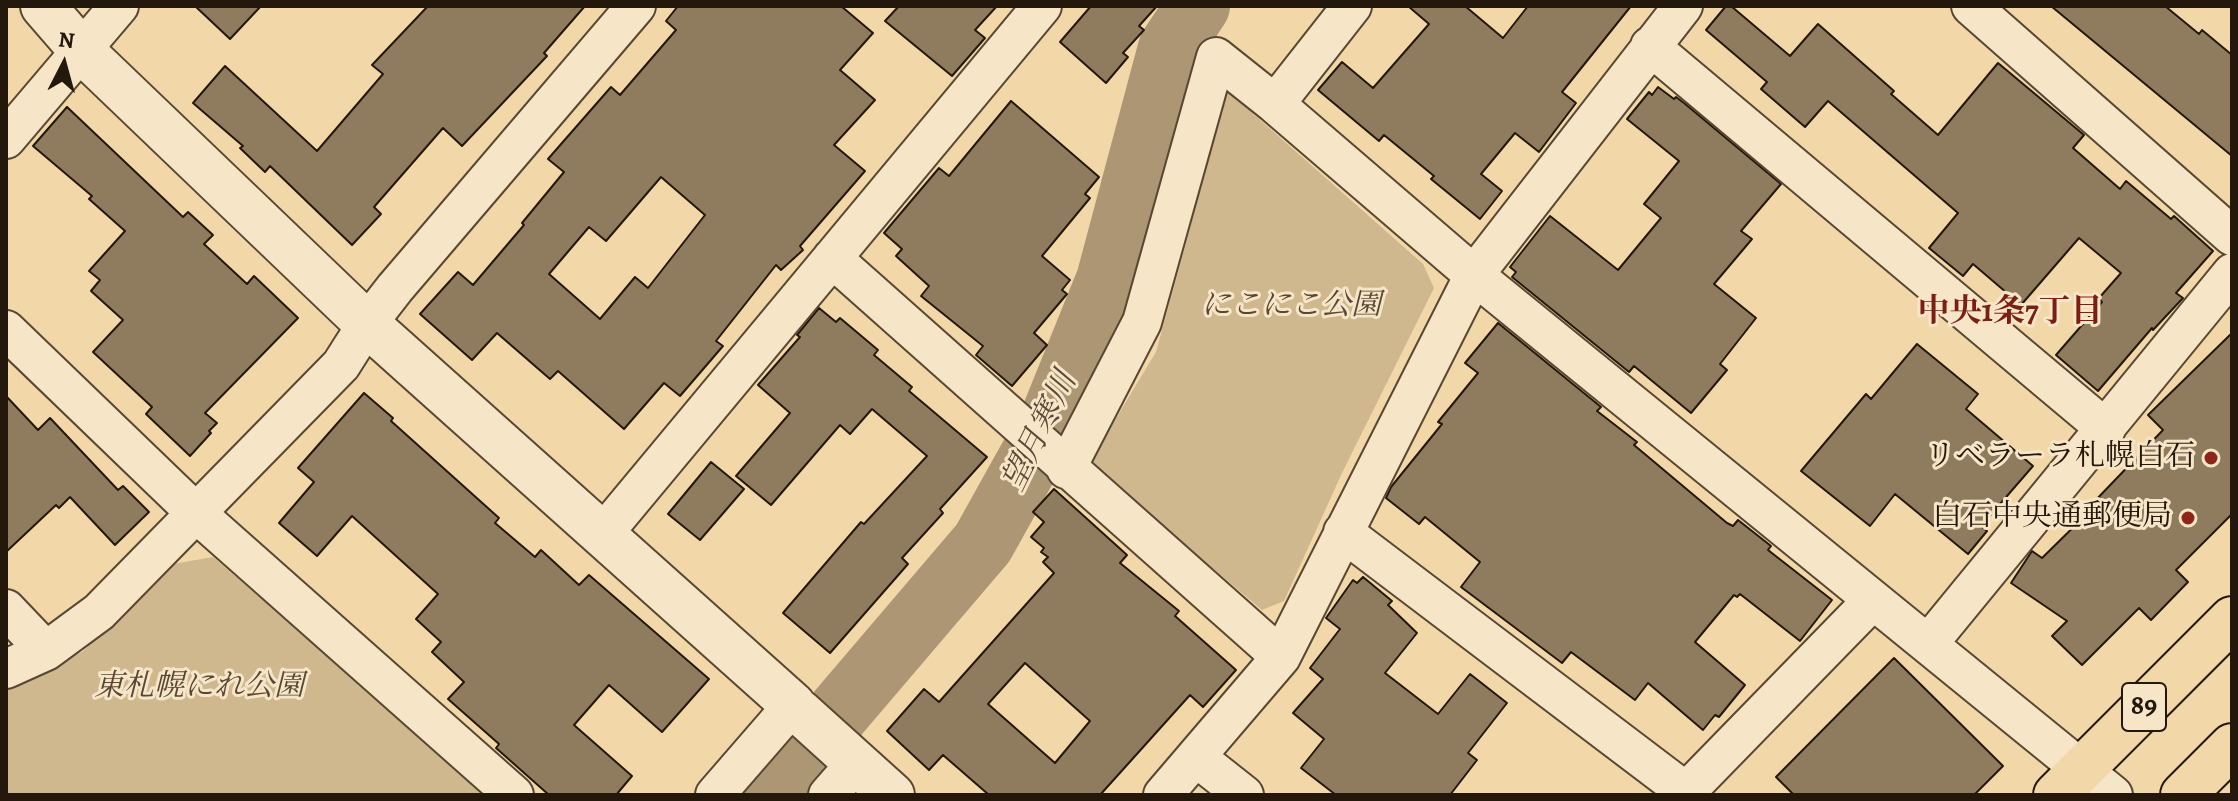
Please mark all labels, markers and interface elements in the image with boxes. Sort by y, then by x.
north arrow [24,24,104,104]
text: N [57,24,76,56]
park label: にこにこ公園 [1201,289,1381,325]
district label: 中央1条7丁目 [1917,294,2103,332]
water label: 望月寒川 [996,366,1086,498]
place label: リベラーラ札幌白石 [1925,440,2195,476]
marker: リベラーラ札幌白石 [2202,449,2220,467]
place label: 白石中央通郵便局 [1932,500,2172,536]
marker: 白石中央通郵便局 [2179,509,2197,527]
park label: 東札幌にれ公園 [94,670,304,706]
road number: 89 [2122,683,2166,731]

